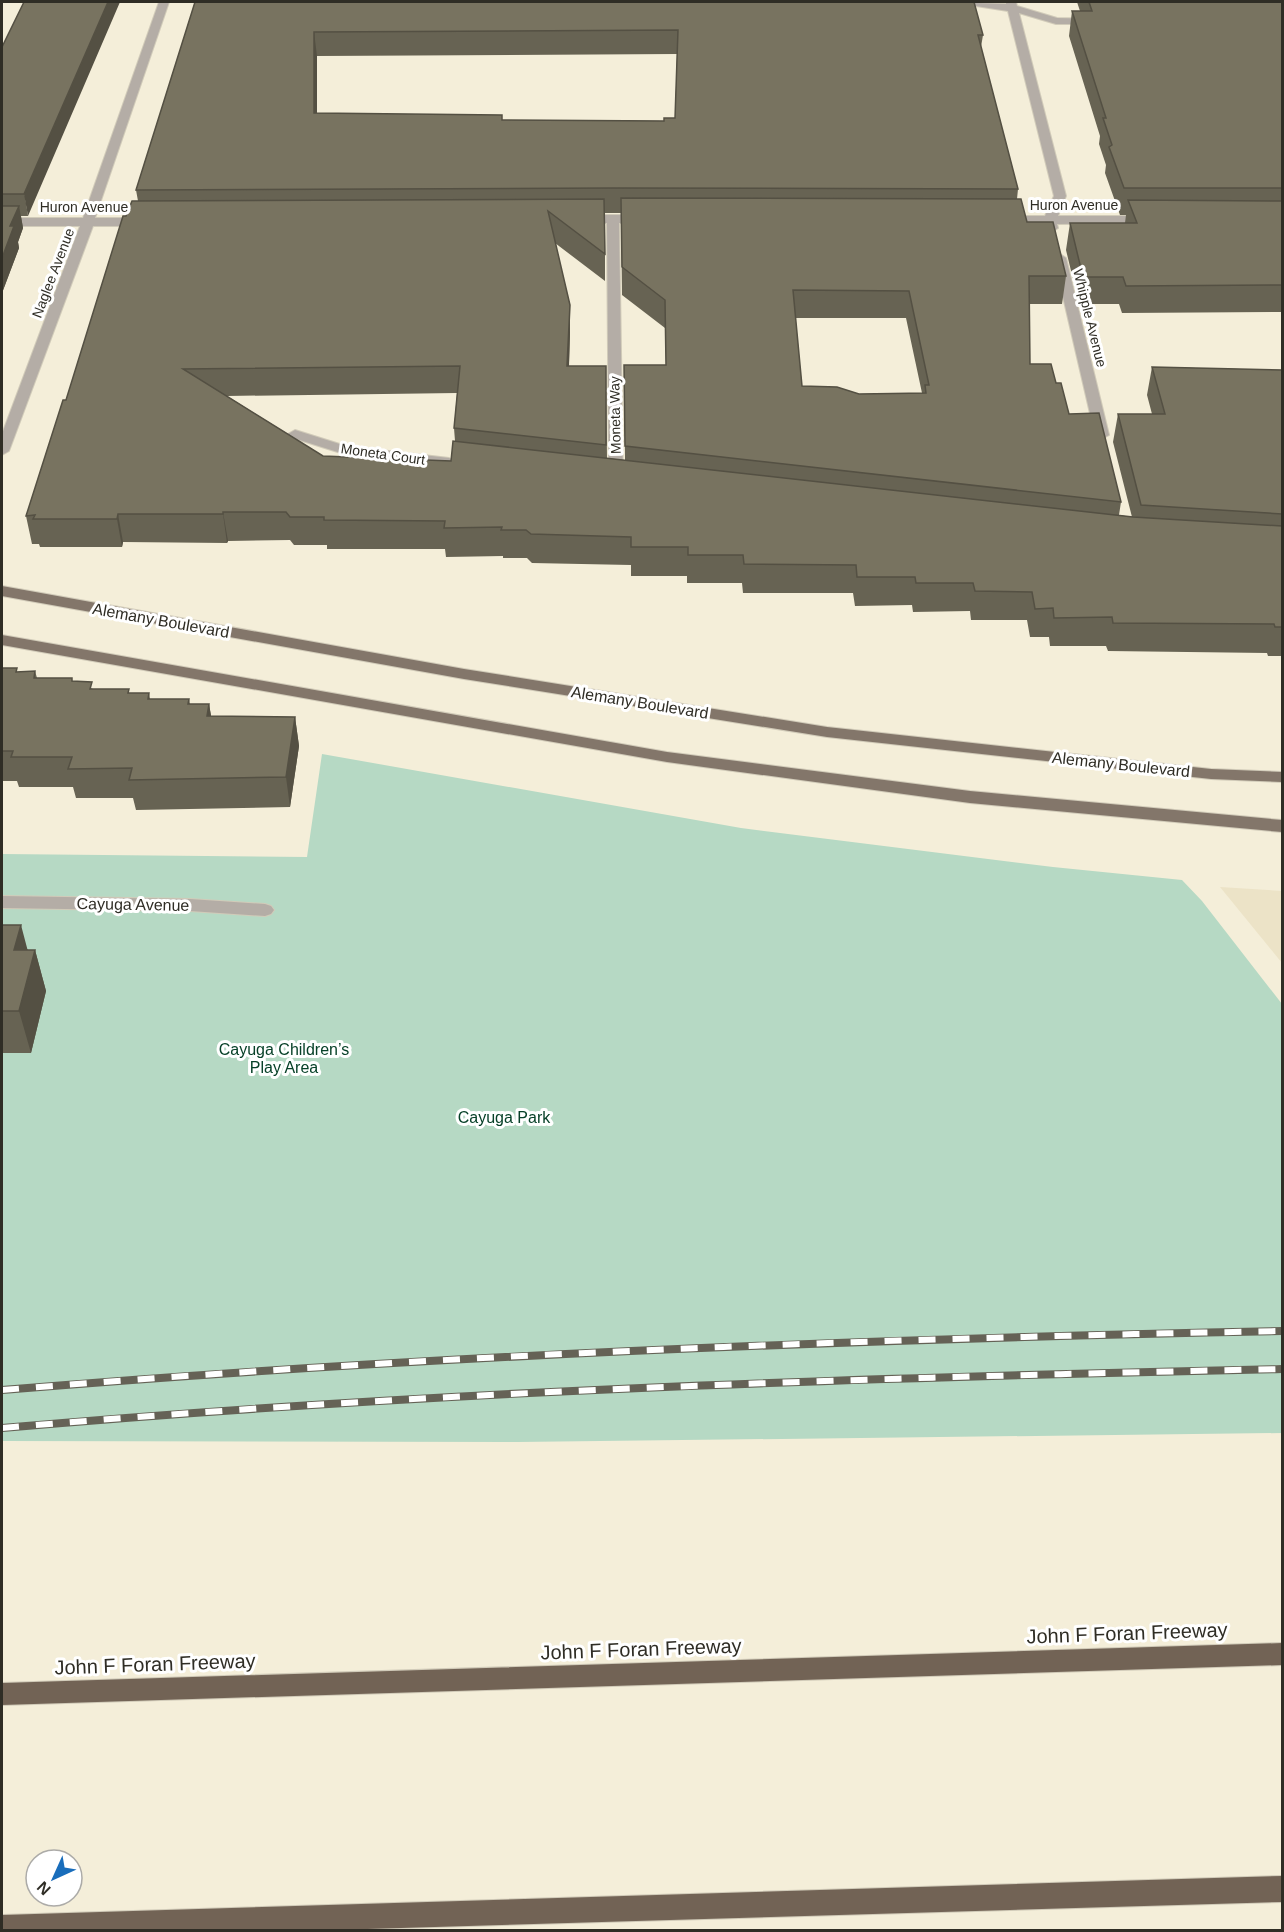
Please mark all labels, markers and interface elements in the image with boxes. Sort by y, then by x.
street label: Huron Avenue [1030,197,1118,213]
street label: Huron Avenue [40,199,128,215]
street label: Naglee Avenue [29,226,78,320]
street label: Whipple Avenue [1070,267,1110,369]
street label: Moneta Way [606,376,624,454]
street label: Moneta Court [340,440,426,468]
street label: Alemany Boulevard [91,600,231,641]
street label: Alemany Boulevard [570,683,710,722]
street label: Alemany Boulevard [1051,749,1191,780]
street label: Cayuga Avenue [77,895,190,914]
park label: Cayuga Children’s Play Area [219,1041,349,1076]
park label: Cayuga Park [458,1109,551,1126]
street label: John F Foran Freeway [1026,1618,1228,1648]
street label: John F Foran Freeway [540,1634,742,1664]
street label: John F Foran Freeway [54,1649,256,1679]
north arrow [24,1848,84,1908]
text: N [34,1878,54,1898]

